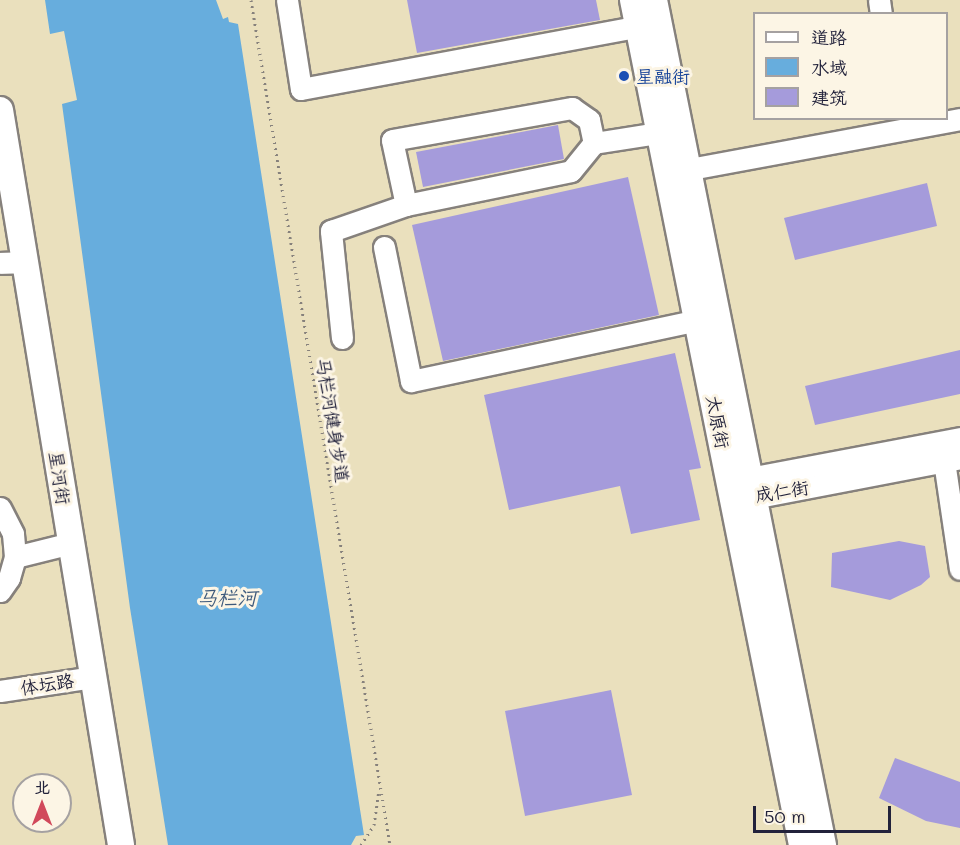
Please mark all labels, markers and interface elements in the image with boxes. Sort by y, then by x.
legend [753,12,948,120]
text: 道路 [811,25,847,49]
text: 水域 [811,55,847,79]
place label: 星融街 [636,65,690,87]
marker: 星融街 [617,69,631,83]
text: 建筑 [811,85,847,109]
street label: 马栏河健身步道 [312,356,354,484]
street label: 太原街 [702,393,734,451]
street label: 星河街 [45,450,75,506]
street label: 成仁街 [754,476,810,506]
water label: 马栏河 [197,585,257,609]
street label: 体坛路 [19,669,75,699]
north arrow [12,773,72,833]
text: 北 [34,776,50,797]
scale bar [756,794,894,832]
text: 50 m [764,804,806,828]

